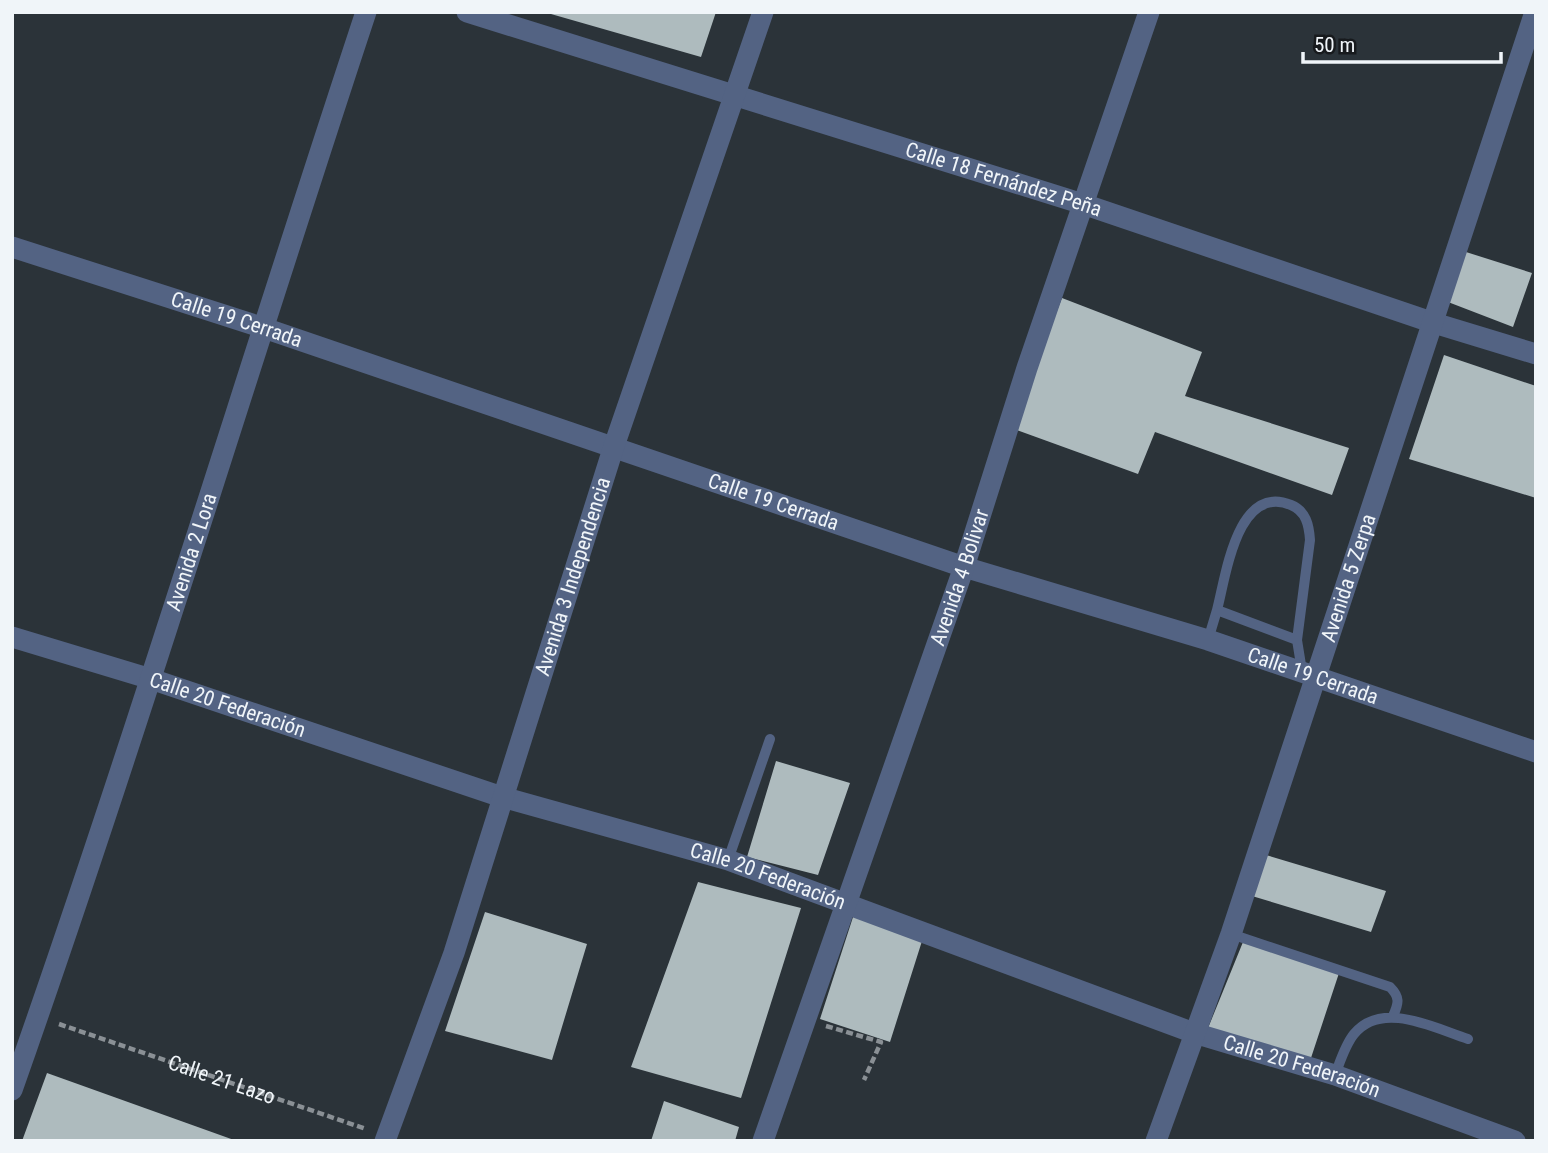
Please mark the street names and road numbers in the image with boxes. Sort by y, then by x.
street label: Calle 18 Fernández Peña [902,137,1105,221]
street label: Calle 19 Cerrada [168,287,305,352]
street label: Calle 19 Cerrada [705,469,842,535]
street label: Avenida 3 Independencia [530,474,615,679]
street label: Avenida 2 Lora [161,490,222,614]
street label: Avenida 4 Bolivar [925,506,994,649]
street label: Avenida 5 Zerpa [1316,511,1381,645]
street label: Calle 19 Cerrada [1244,642,1381,709]
street label: Calle 20 Federación [146,667,309,742]
street label: Calle 20 Federación [687,838,849,915]
street label: Calle 20 Federación [1220,1030,1384,1103]
street label: Calle 21 Lazo [165,1050,278,1109]

